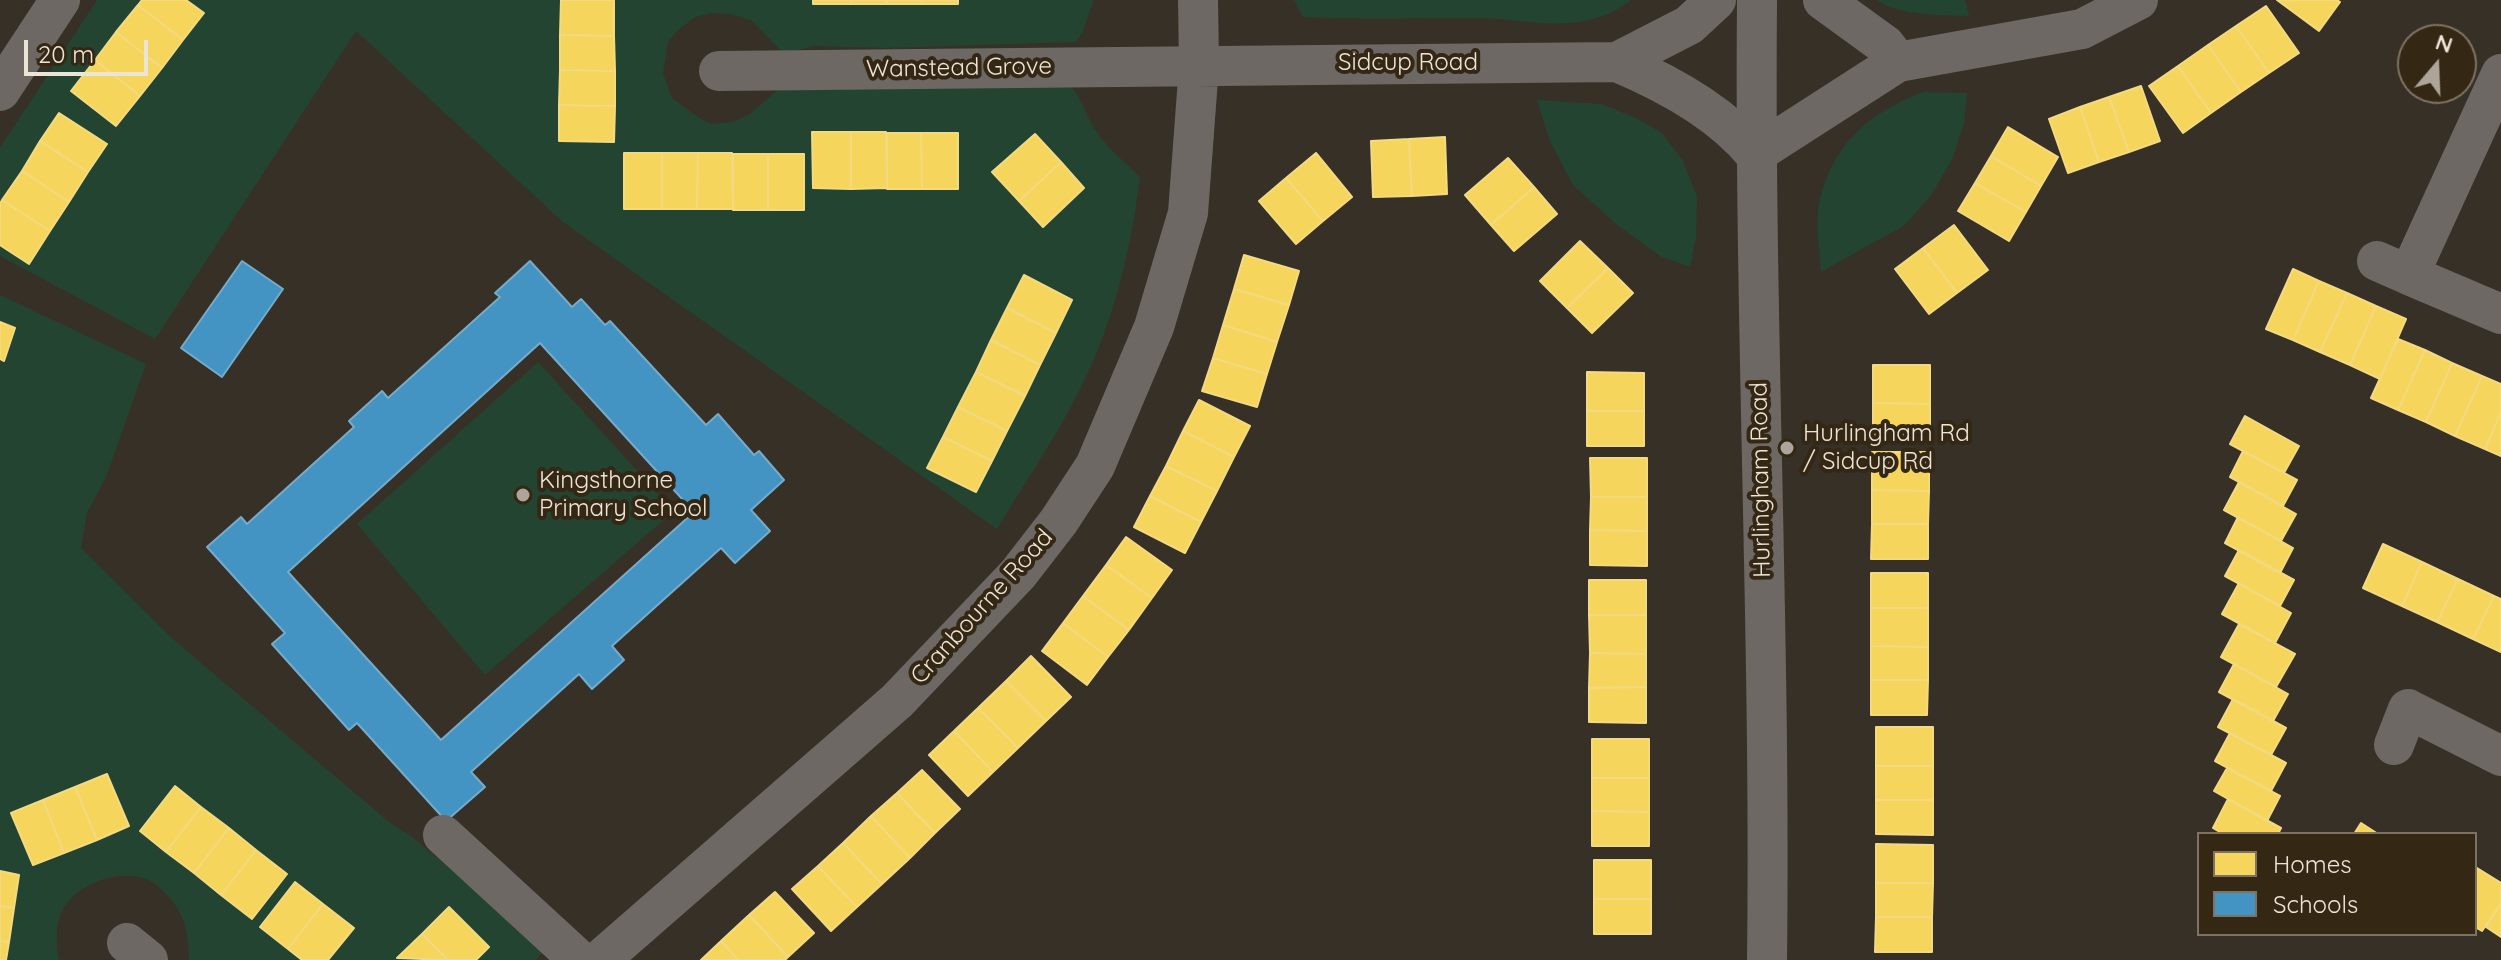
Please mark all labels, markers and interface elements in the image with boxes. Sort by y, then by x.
scale bar [28,24,152,74]
north arrow [2397,24,2477,104]
text: N [2432,27,2456,59]
text: 20 m [38,39,94,69]
street label: Sidcup Road [1338,49,1478,77]
street label: Wanstead Grove [866,52,1052,84]
street label: Hurlingham Road [1745,382,1777,578]
place label: Hurlingham Rd / Sidcup Rd [1803,420,1970,476]
marker: Hurlingham Rd / Sidcup Rd [1778,439,1796,457]
place label: Kingsthorne Primary School [539,467,708,523]
marker: Kingsthorne Primary School [514,486,532,504]
street label: Cranbourne Road [905,524,1059,690]
legend [2197,832,2477,936]
text: Homes [2273,849,2351,879]
text: Schools [2273,889,2358,919]

